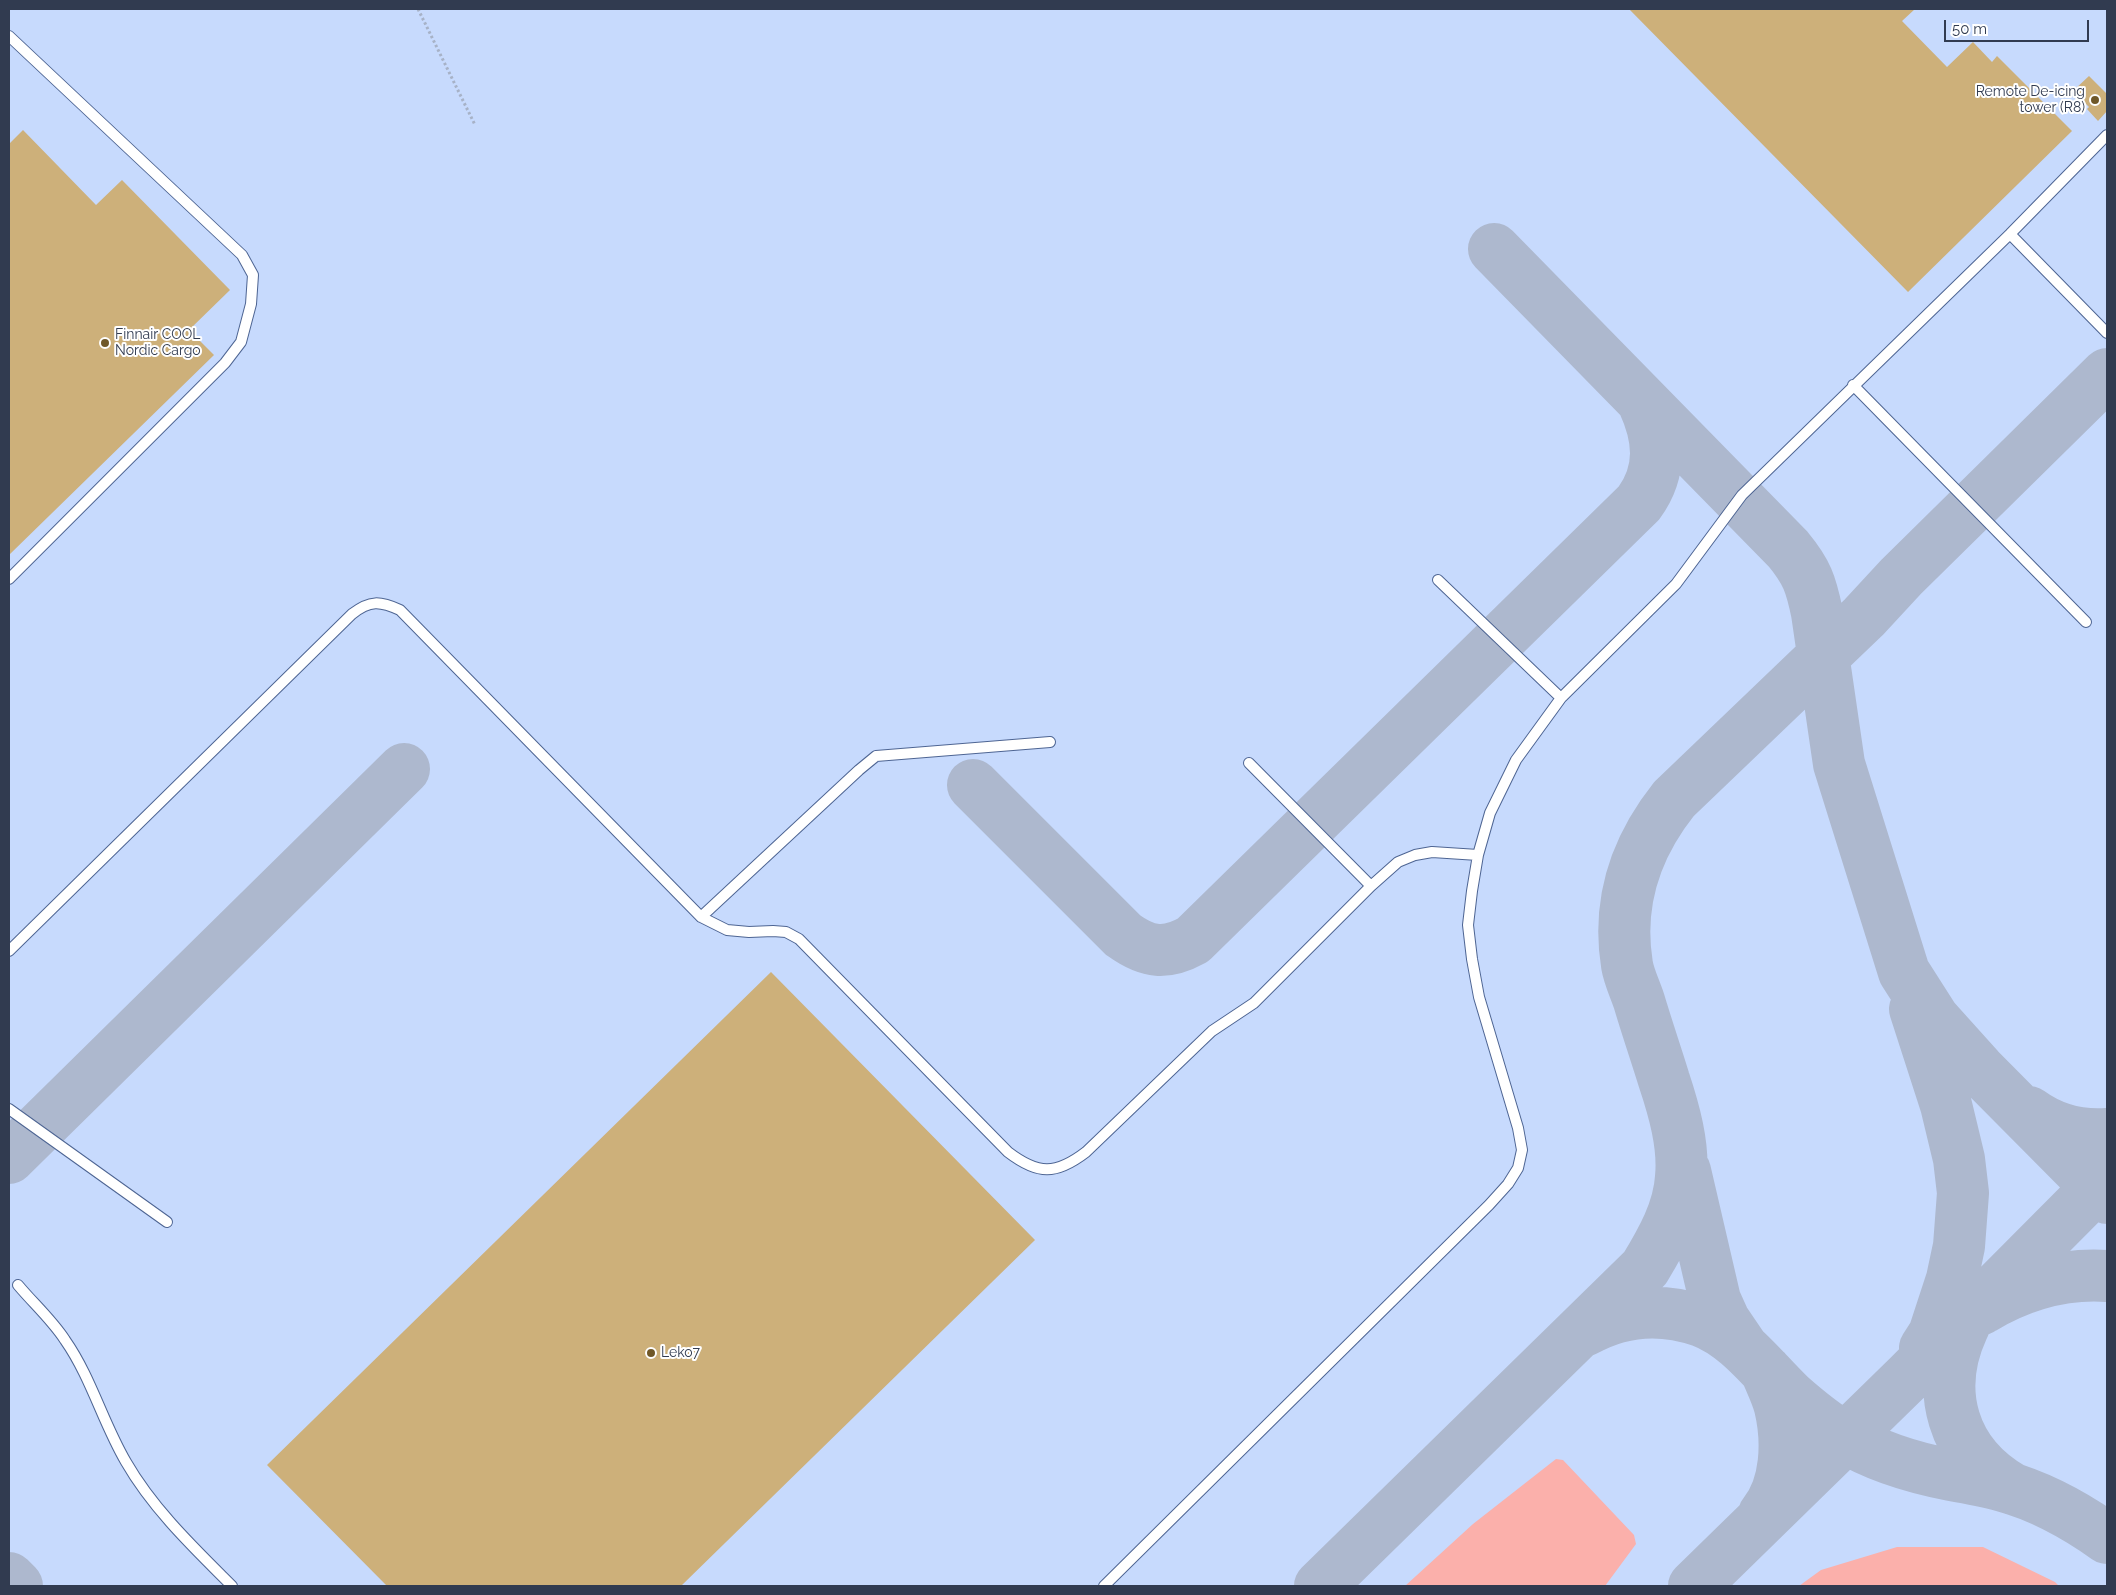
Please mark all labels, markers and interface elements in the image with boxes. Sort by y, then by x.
scale bar [1946,10,2091,42]
text: 50 m [1952,20,1987,38]
place label: Remote De-icing tower (R8) [1976,84,2085,116]
marker: Remote De-icing tower (R8) [2089,94,2101,106]
place label: Finnair COOL Nordic Cargo [115,327,201,360]
marker: Finnair COOL Nordic Cargo [99,337,111,349]
place label: Leko7 [661,1345,700,1361]
marker: Leko7 [645,1347,657,1359]

